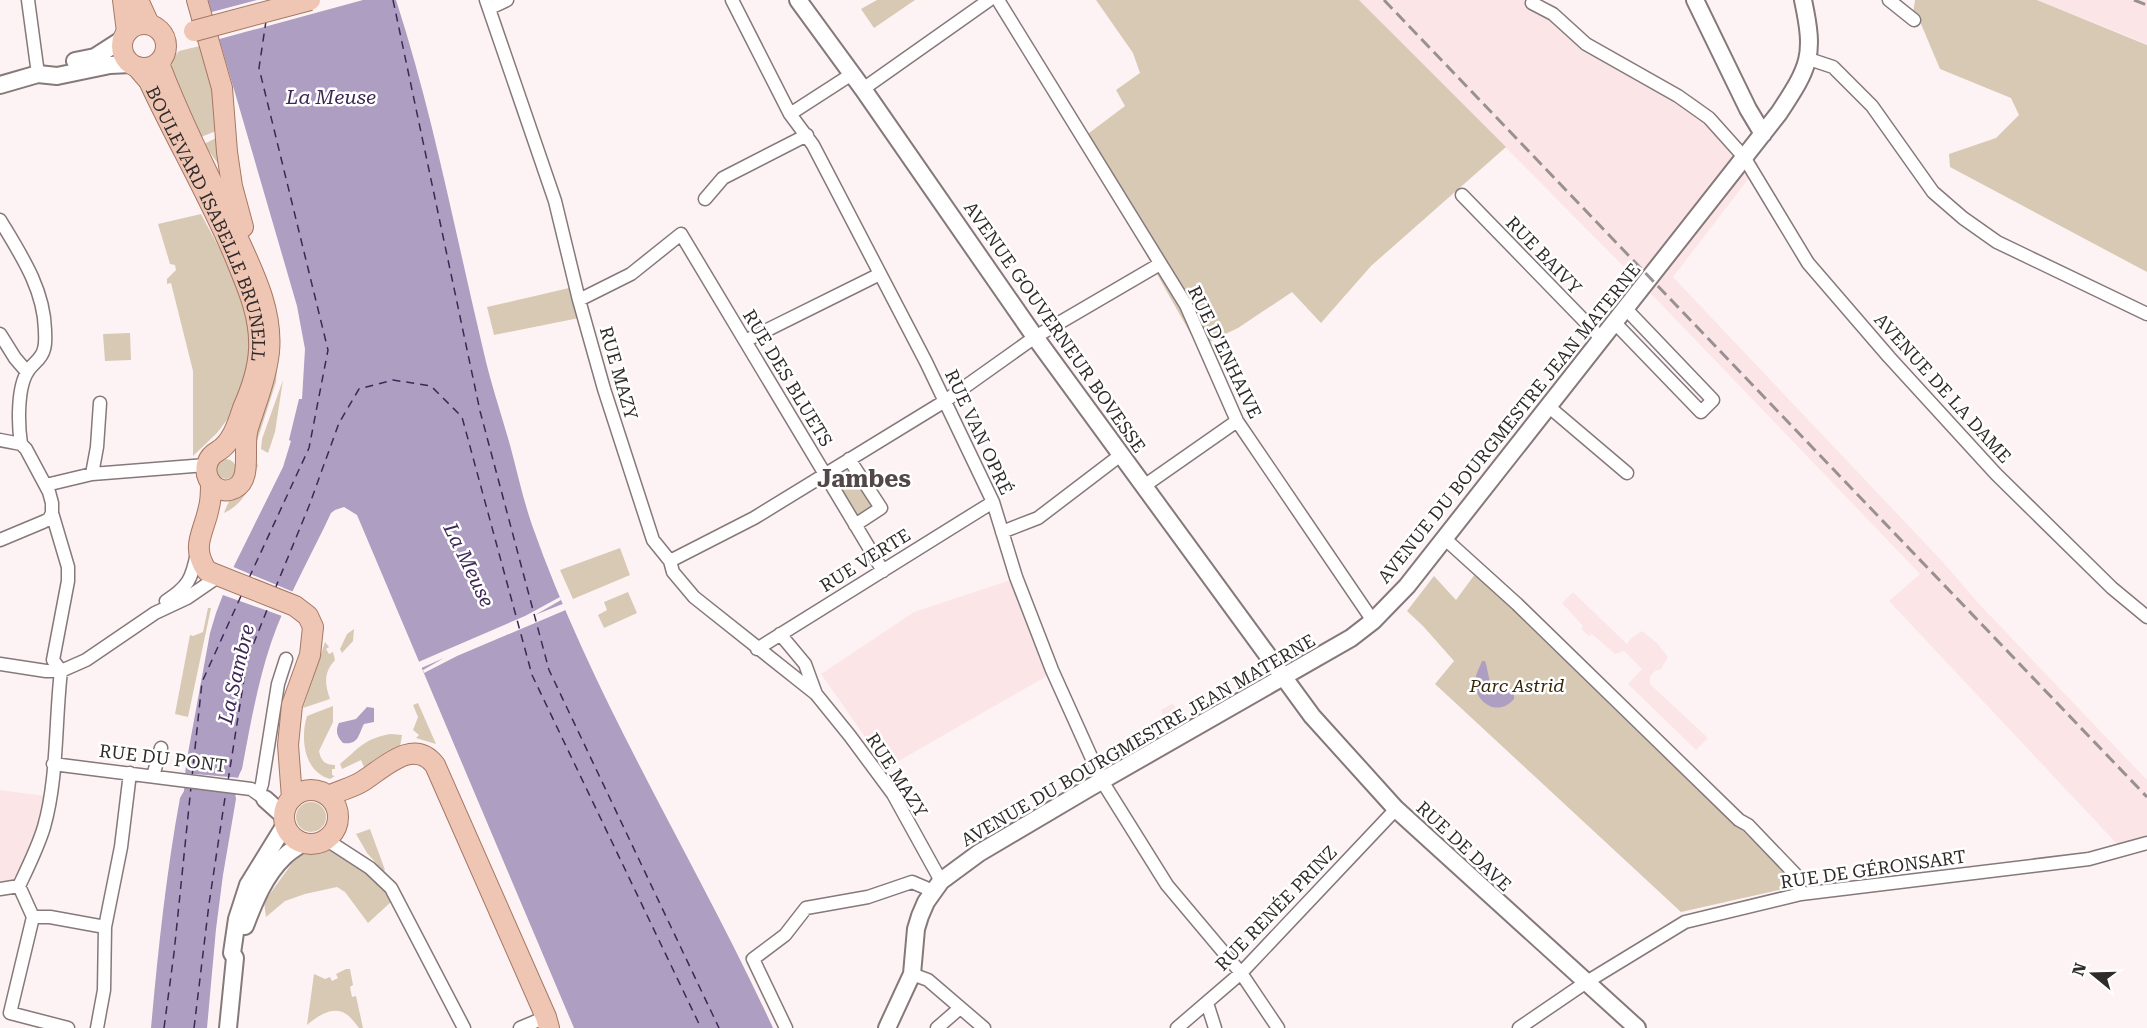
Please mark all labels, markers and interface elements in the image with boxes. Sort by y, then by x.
street label: BOULEVARD ISABELLE BRUNELL [142,82,270,363]
water label: La Meuse [285,85,376,109]
street label: AVENUE GOUVERNEUR BOVESSE [960,198,1150,456]
street label: RUE BAIVY [1502,212,1587,299]
street label: AVENUE DU BOURGMESTRE JEAN MATERNE [1373,259,1645,587]
street label: RUE D'ENHAIVE [1184,282,1266,422]
street label: RUE DES BLUETS [739,306,837,450]
street label: AVENUE DE LA DAME [1870,309,2016,467]
street label: RUE MAZY [596,324,643,423]
street label: RUE VAN OPRÉ [941,366,1017,498]
district label: Jambes [817,465,911,493]
water label: La Meuse [438,518,500,611]
street label: RUE VERTE [816,524,914,596]
water label: La Sambre [213,622,259,727]
street label: AVENUE DU BOURGMESTRE JEAN MATERNE [957,630,1319,850]
park label: Parc Astrid [1468,675,1565,696]
street label: RUE MAZY [862,729,932,822]
street label: RUE DU PONT [98,740,228,776]
street label: RUE DE DAVE [1412,797,1516,895]
street label: RUE RENÉE PRINZ [1211,841,1341,975]
street label: RUE DE GÉRONSART [1779,846,1967,892]
north arrow [2063,944,2123,1004]
text: N [2068,960,2090,978]

